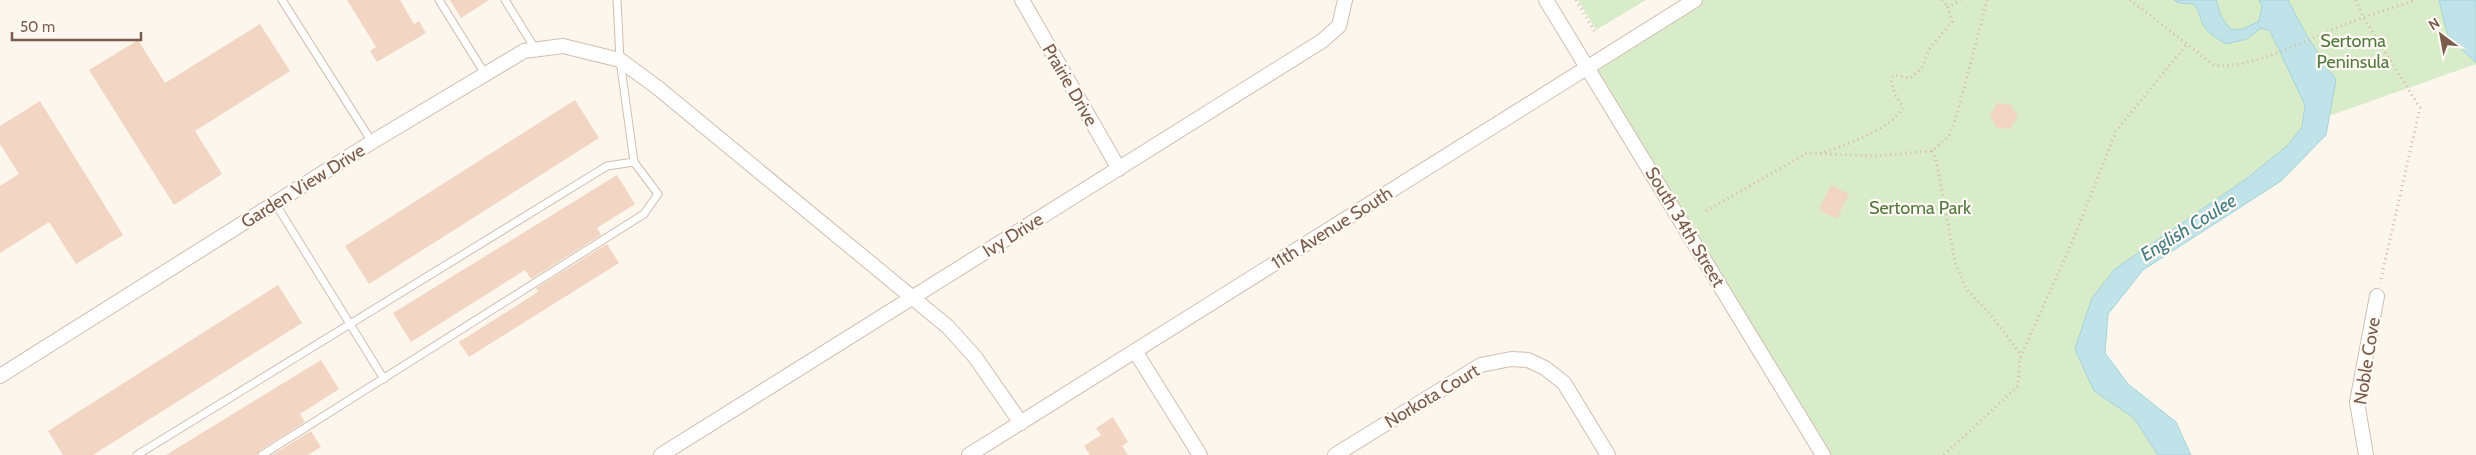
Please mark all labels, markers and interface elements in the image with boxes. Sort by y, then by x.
scale bar [12,10,141,42]
north arrow [2416,10,2466,60]
text: N [2425,14,2443,34]
text: 50 m [20,18,55,36]
park label: Sertoma Peninsula [2317,30,2390,73]
street label: Prairie Drive [1038,40,1102,130]
street label: Garden View Drive [237,139,369,233]
street label: South 34th Street [1641,163,1729,291]
street label: 11th Avenue South [1267,182,1397,274]
water label: English Coulee [2136,189,2241,266]
park label: Sertoma Park [1869,197,1972,219]
street label: Ivy Drive [979,208,1047,262]
street label: Noble Cove [2349,316,2385,406]
street label: Norkota Court [1381,359,1483,433]

